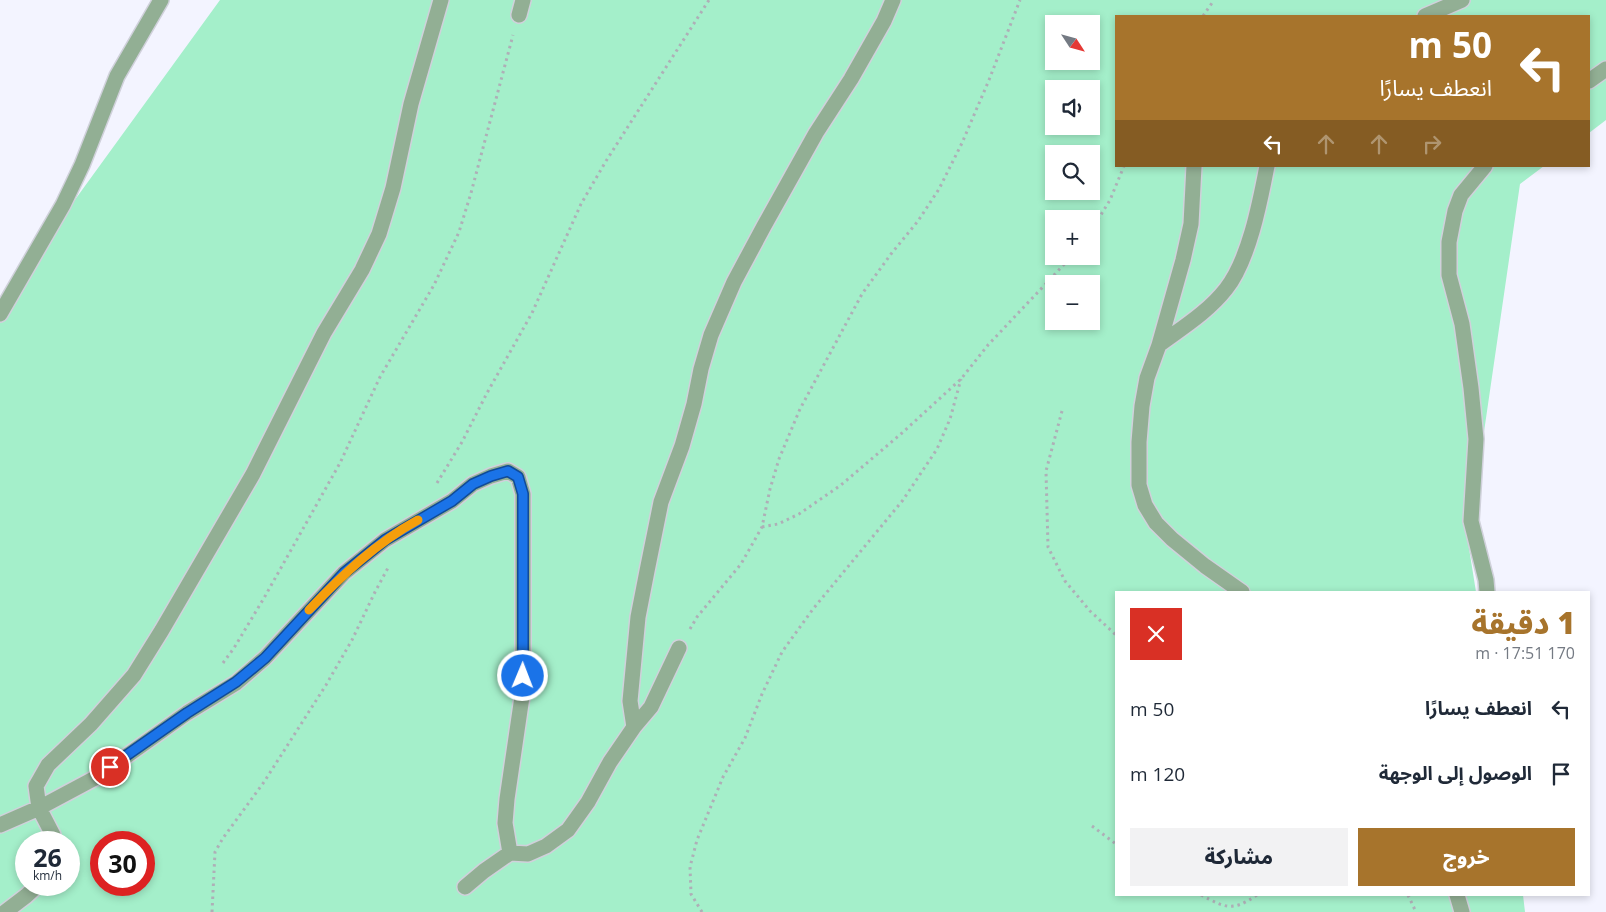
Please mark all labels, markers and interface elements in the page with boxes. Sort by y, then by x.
north arrow [1045,15,1100,70]
map controls [1045,15,1100,330]
text: 50 m [1409,21,1492,68]
icon: left [1510,35,1575,100]
text: انعطف يسارًا [1379,72,1492,102]
button: sound [1045,80,1100,135]
icon: left [1259,130,1287,158]
icon: ahead [1312,130,1340,158]
icon: ahead [1365,130,1393,158]
icon: right [1418,130,1446,158]
button: search [1045,145,1100,200]
button: + [1045,210,1100,265]
button: − [1045,275,1100,330]
text: 1 دقيقة [1471,602,1575,643]
button: close [1130,608,1182,660]
text: 170 m · 17:51 [1475,642,1575,664]
position arrow [496,649,548,701]
text: انعطف يسارًا [1425,695,1532,721]
icon: left [1547,695,1575,723]
text: 50 m [1130,696,1174,722]
pin [89,746,131,788]
icon: arrive [96,753,124,781]
text: الوصول إلى الوجهة [1379,760,1532,786]
icon: arrive [1547,760,1575,788]
text: 120 m [1130,761,1185,787]
button: مشاركة [1130,828,1348,886]
button: خروج [1358,828,1575,886]
speed limit sign: 30 [90,831,155,896]
text: 26 [33,840,62,874]
text: km/h [33,867,62,884]

